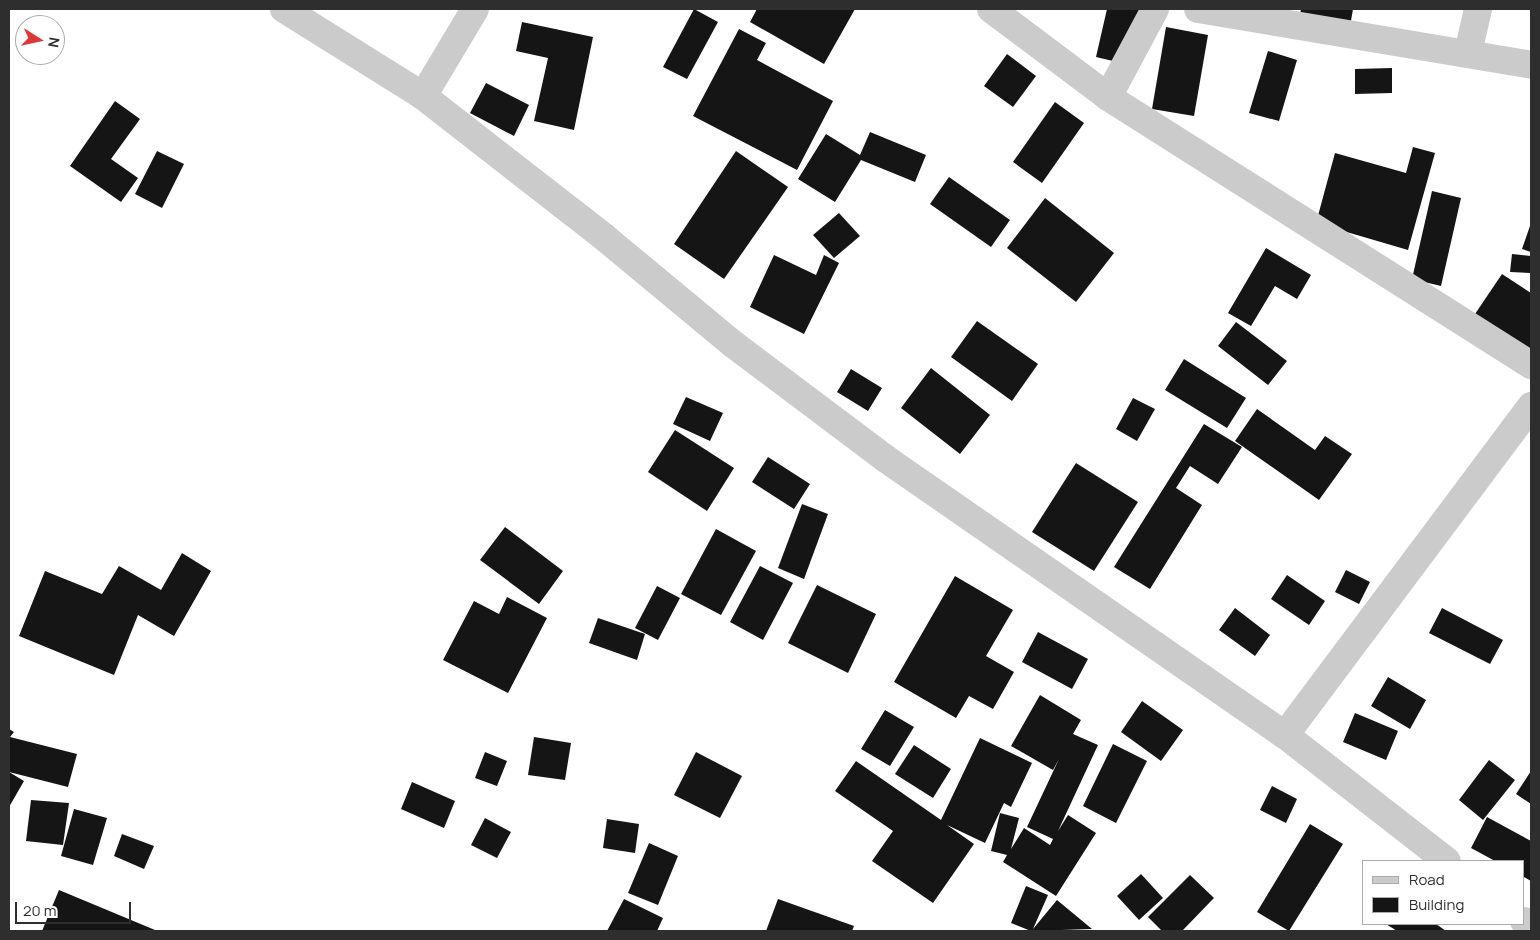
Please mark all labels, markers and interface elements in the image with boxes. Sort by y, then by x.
north arrow [15,15,65,65]
text: N [44,36,65,49]
legend [1362,860,1525,925]
text: Road [1409,869,1445,890]
scale bar [18,892,134,924]
text: Building [1409,894,1464,915]
text: 20 m [23,900,56,921]

